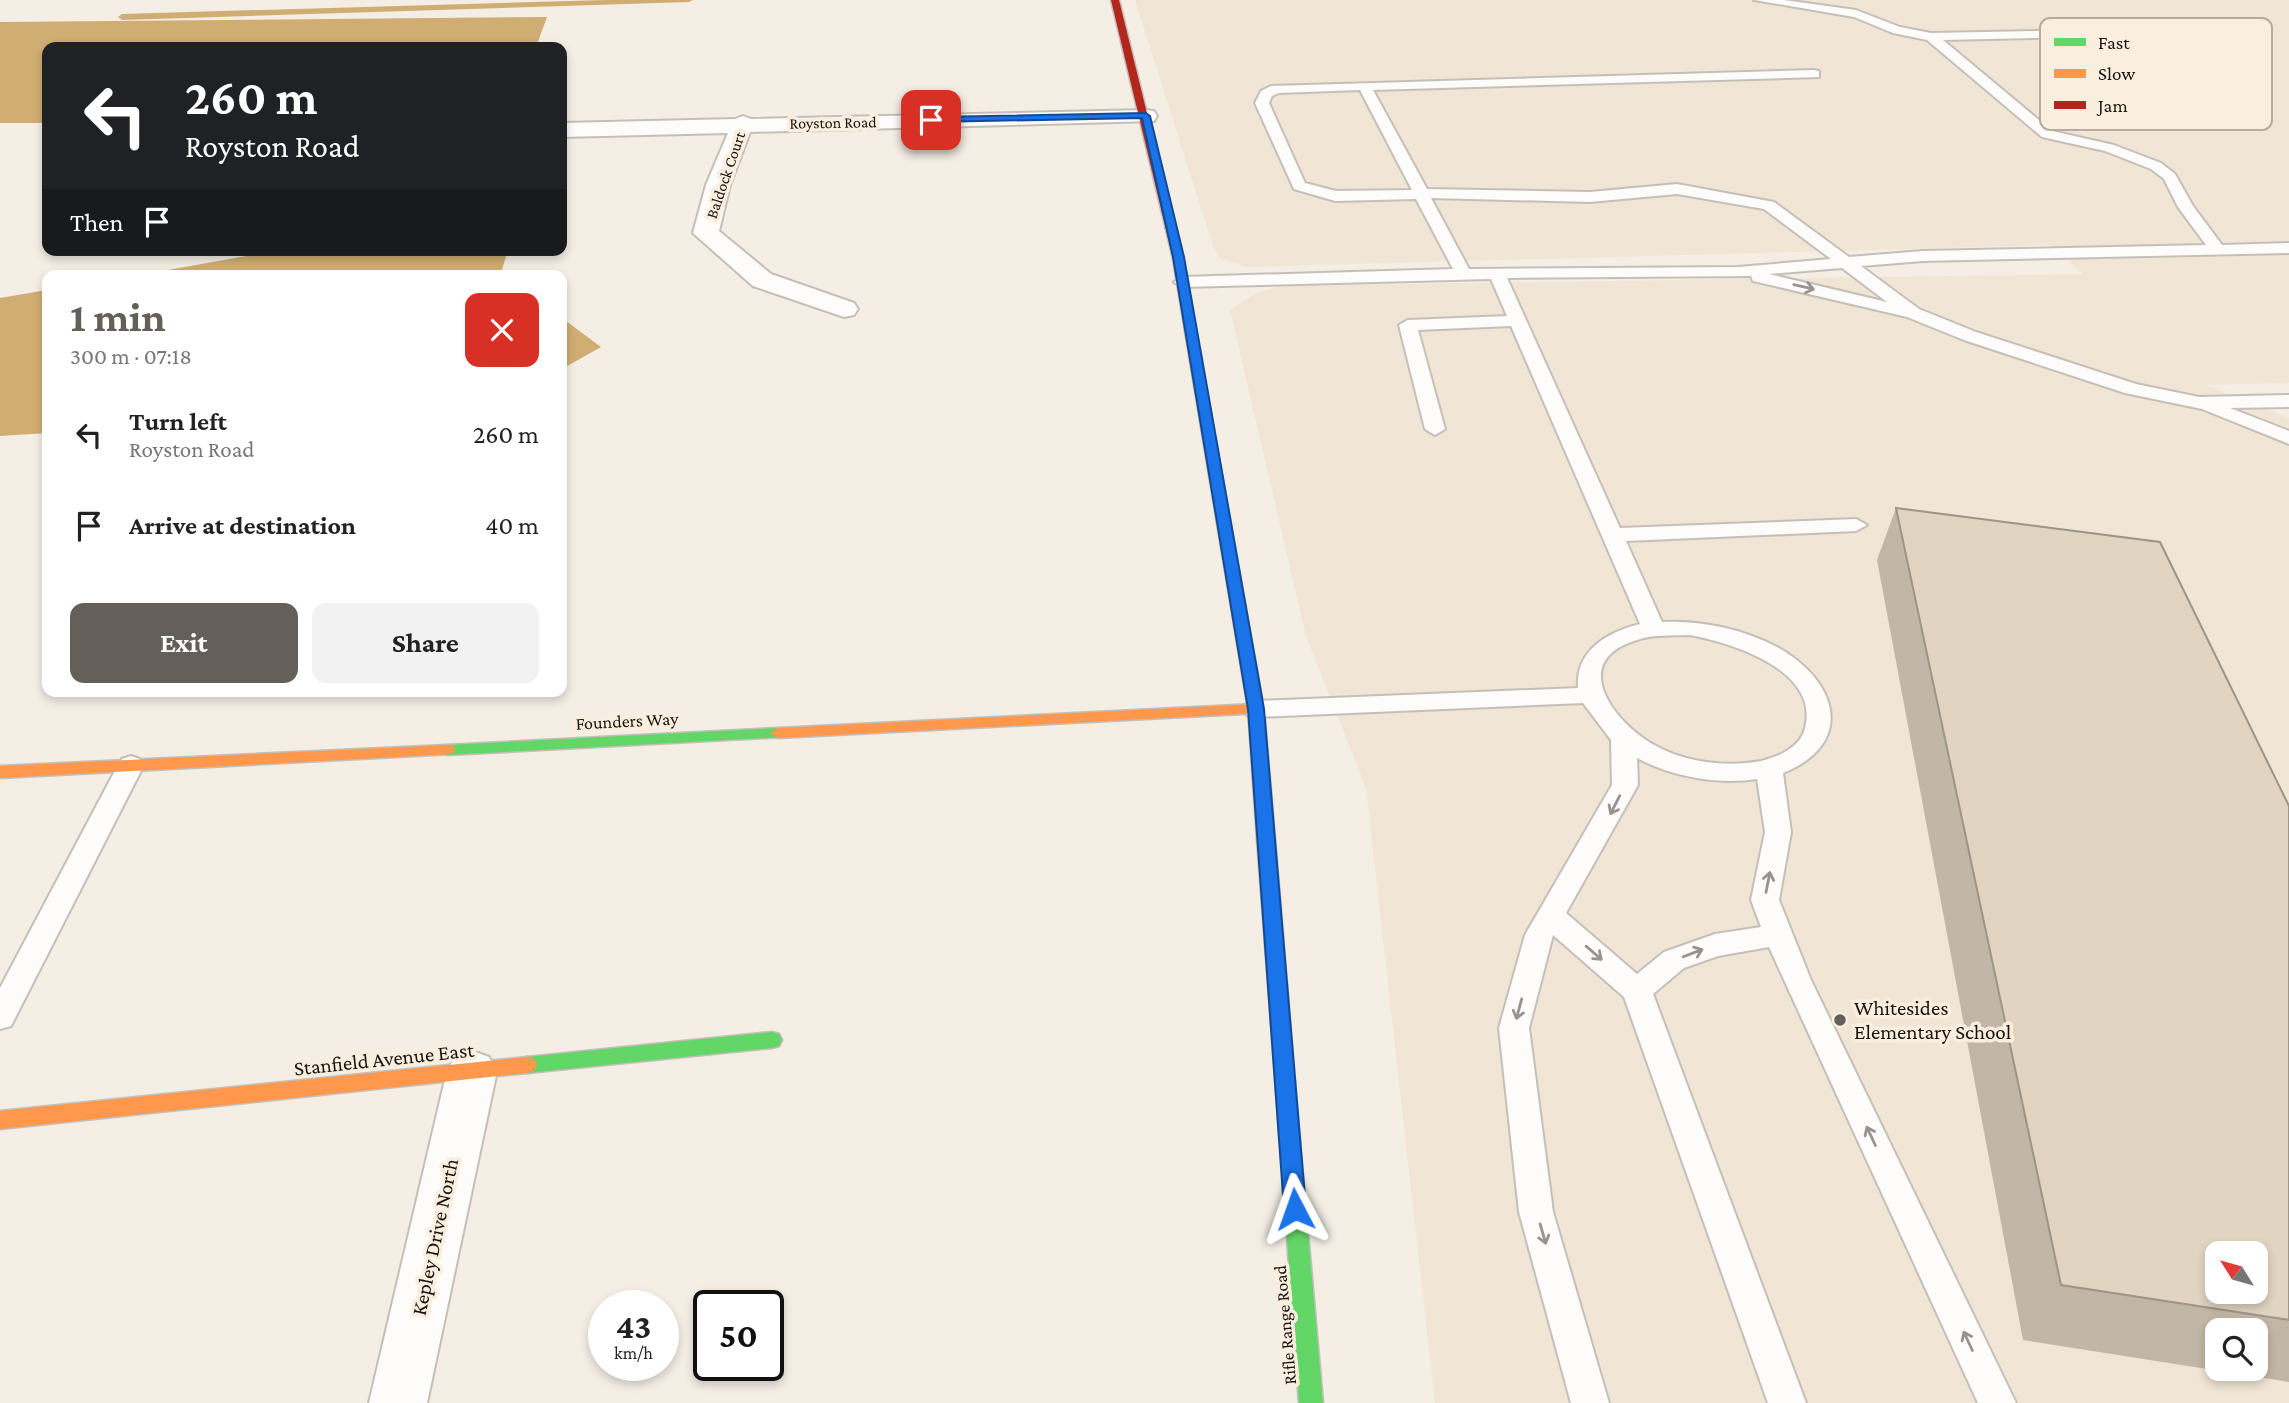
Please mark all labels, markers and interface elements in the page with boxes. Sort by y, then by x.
legend [2040,18,2272,130]
text: Fast [2098,32,2130,53]
text: Slow [2098,63,2135,84]
icon: left [70,70,161,161]
text: 260 m [185,70,317,125]
pin [901,90,961,150]
text: Jam [2096,95,2128,116]
icon: arrive [912,101,950,139]
street label: Royston Road [789,113,877,133]
text: Royston Road [185,128,360,164]
street label: Baldock Court [703,129,749,221]
icon: arrive [138,203,176,241]
text: Then [70,208,124,237]
one-way arrow [1792,281,1815,295]
text: 1 min [70,293,166,340]
button: close [465,293,539,367]
text: 300 m · 07:18 [70,343,192,369]
text: Turn left [129,407,227,436]
icon: left [70,416,108,454]
text: 260 m [473,420,539,449]
text: Royston Road [129,436,254,462]
icon: arrive [70,507,108,545]
text: Arrive at destination [129,511,356,540]
text: 40 m [485,511,539,540]
button: Exit [70,603,298,683]
button: Share [312,603,539,683]
street label: Founders Way [575,708,680,734]
one-way arrow [1608,794,1622,815]
one-way arrow [1762,871,1775,894]
one-way arrow [1584,945,1602,961]
one-way arrow [1681,946,1703,958]
place label: Whitesides Elementary School [1854,996,2011,1044]
one-way arrow [1512,997,1525,1020]
marker: Whitesides Elementary School [1832,1012,1848,1028]
street label: Stanfield Avenue East [293,1038,476,1080]
one-way arrow [1863,1126,1877,1147]
street label: Kepley Drive North [407,1156,463,1318]
position arrow [1258,1172,1332,1246]
one-way arrow [1537,1222,1550,1244]
north arrow [2205,1241,2268,1304]
map controls [2205,1241,2268,1381]
street label: Rifle Range Road [1270,1264,1300,1386]
speed limit sign: 50 [693,1290,784,1381]
text: 43 [616,1307,651,1346]
button: search [2205,1318,2268,1381]
one-way arrow [1961,1331,1974,1352]
text: km/h [614,1343,653,1363]

